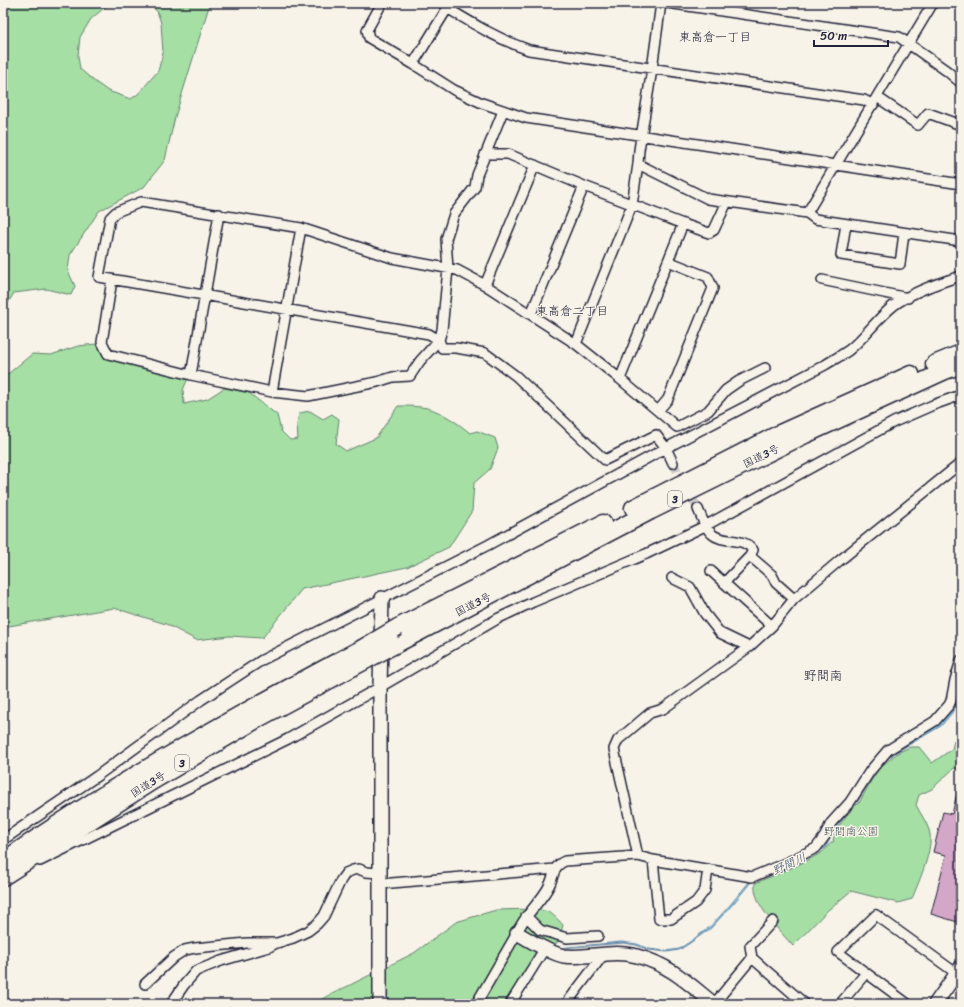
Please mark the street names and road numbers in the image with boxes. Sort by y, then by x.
street label: 国道3号 [740,439,783,474]
road number: 3 [668,491,682,507]
street label: 国道3号 [452,587,495,622]
road number: 3 [175,755,189,771]
street label: 国道3号 [127,766,170,803]

